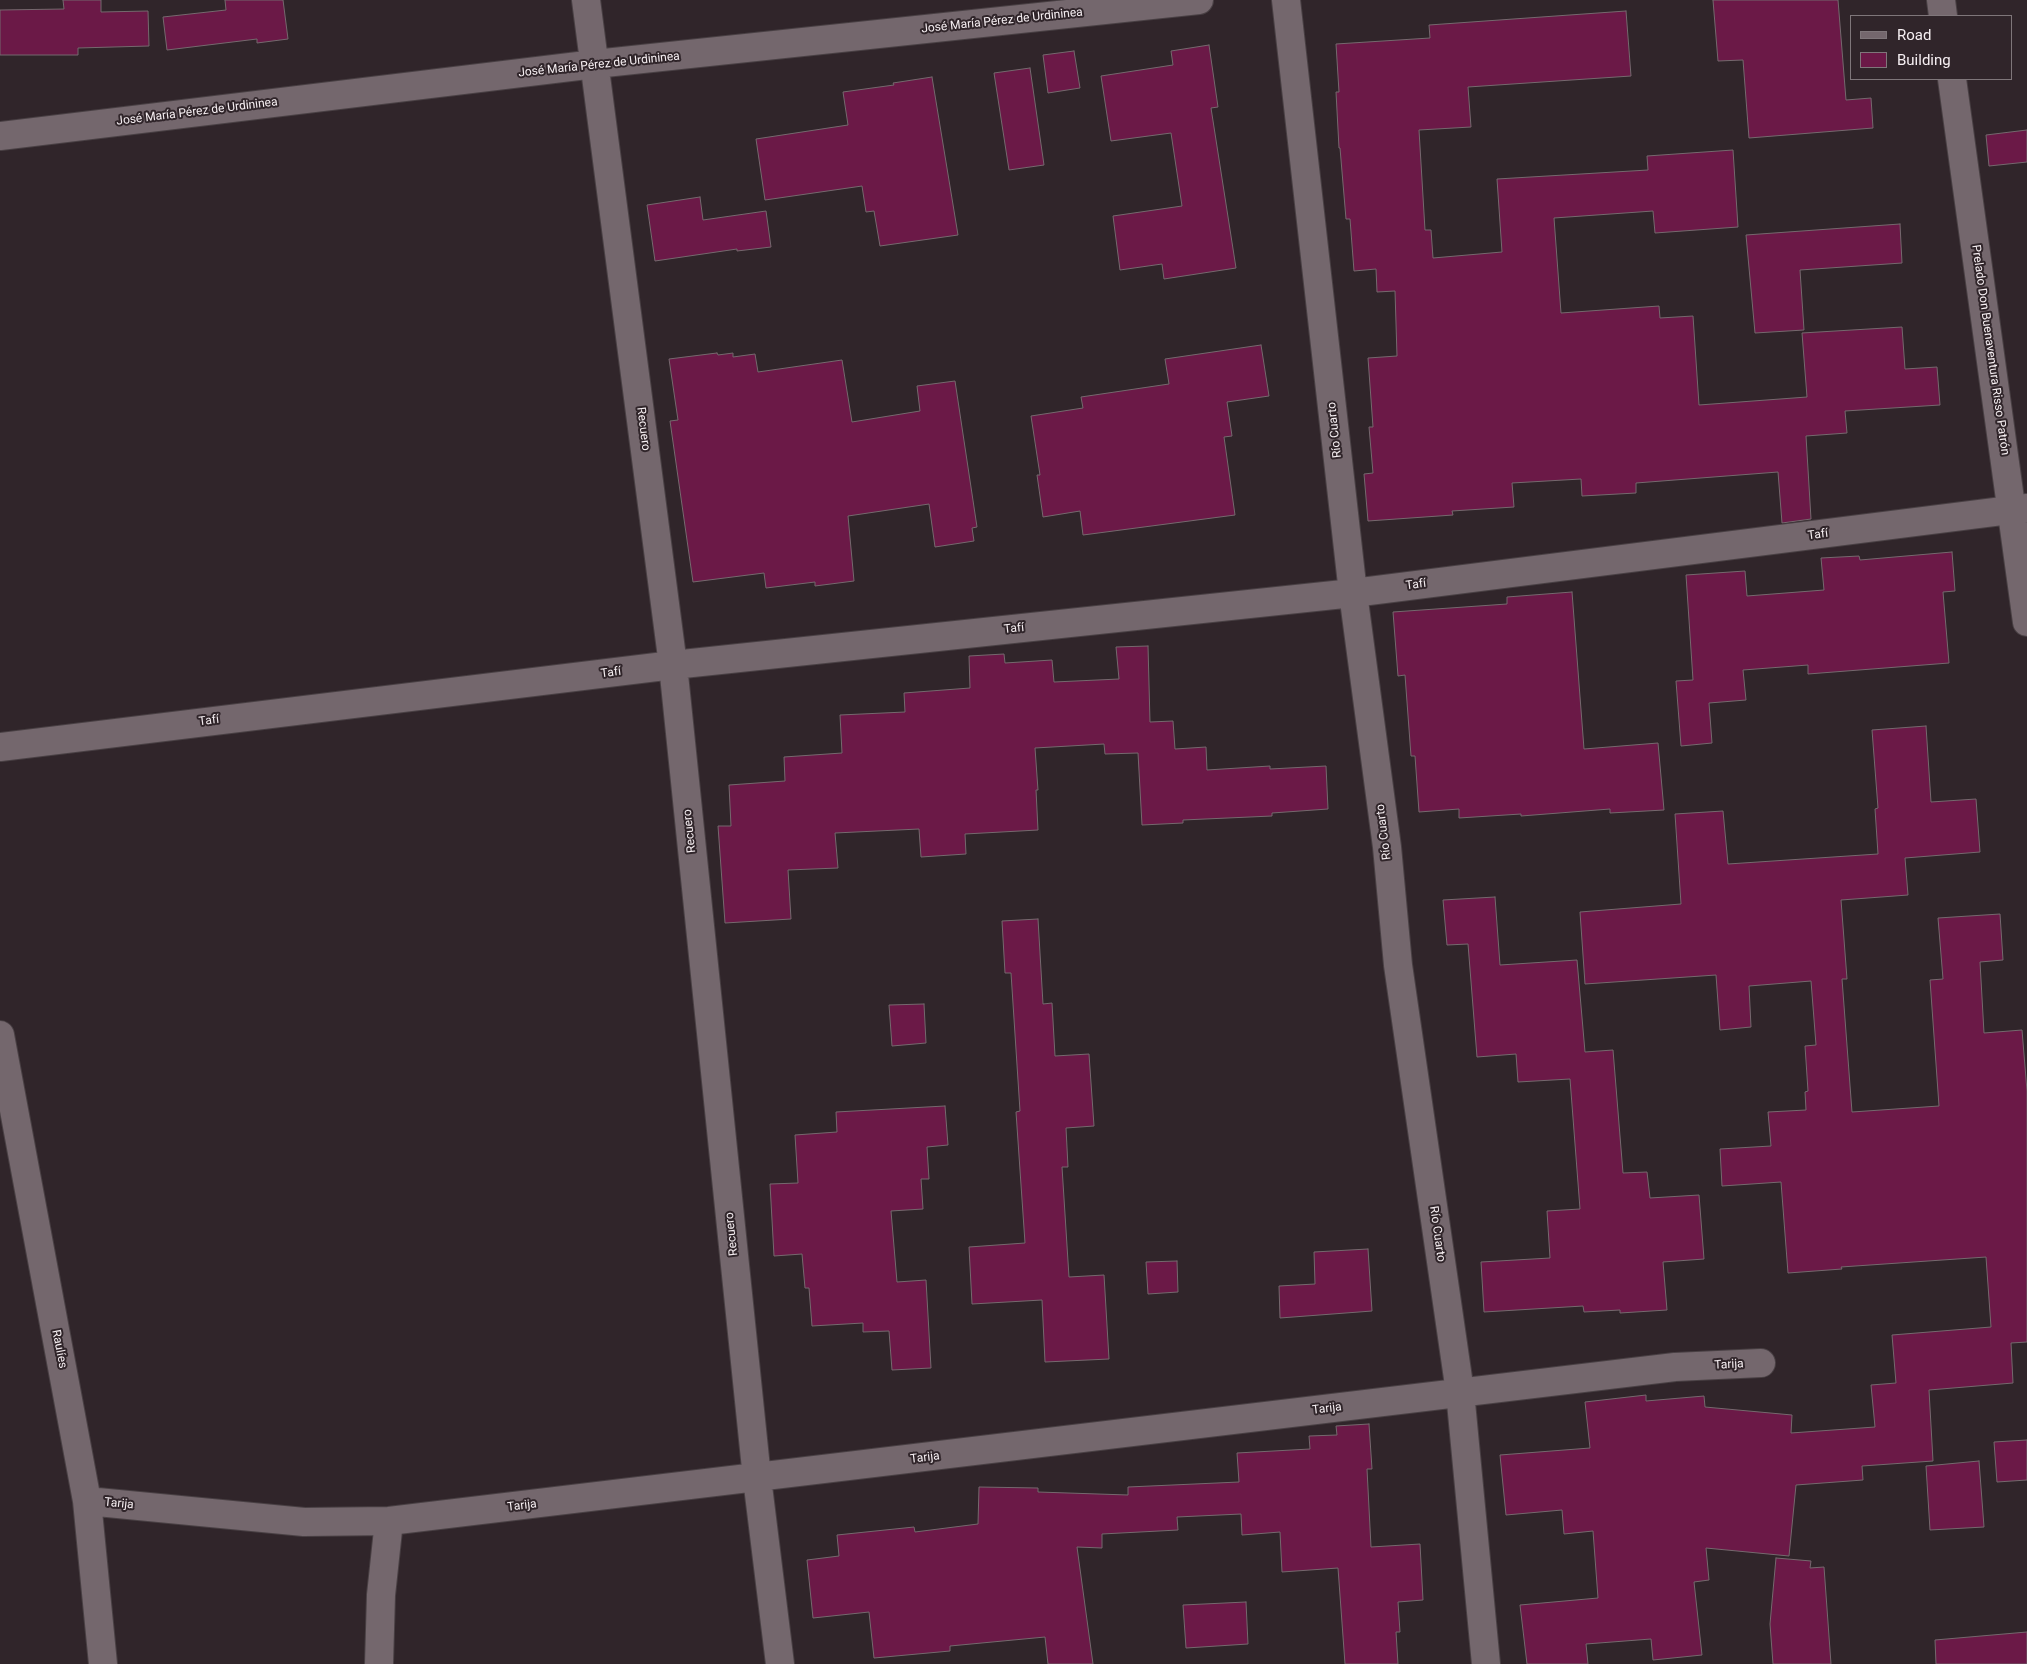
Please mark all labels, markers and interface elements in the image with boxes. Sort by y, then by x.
street label: José María Pérez de Urdininea [921,5,1083,37]
legend [1850,15,2012,80]
text: Road [1897,26,1931,44]
street label: José María Pérez de Urdininea [518,49,680,81]
text: Building [1897,51,1951,69]
street label: José María Pérez de Urdininea [116,95,278,129]
street label: Prelado Don Buenaventura Risso Patrón [1968,244,2012,456]
street label: Río Cuarto [1325,401,1345,459]
street label: Recuero [633,406,653,452]
street label: Tafí [1807,527,1829,543]
street label: Tafí [1405,577,1427,593]
street label: Tafí [1003,621,1025,637]
street label: Tafí [600,665,622,681]
street label: Tafí [198,713,220,729]
street label: Río Cuarto [1373,803,1395,861]
street label: Recuero [681,808,699,854]
street label: Río Cuarto [1426,1205,1448,1263]
street label: Recuero [723,1211,741,1257]
street label: Raulíes [48,1328,70,1370]
street label: Tarija [1714,1357,1744,1373]
street label: Tarija [1312,1400,1342,1418]
street label: Tarija [910,1449,940,1467]
street label: Tarija [104,1495,134,1513]
street label: Tarija [507,1497,537,1515]

